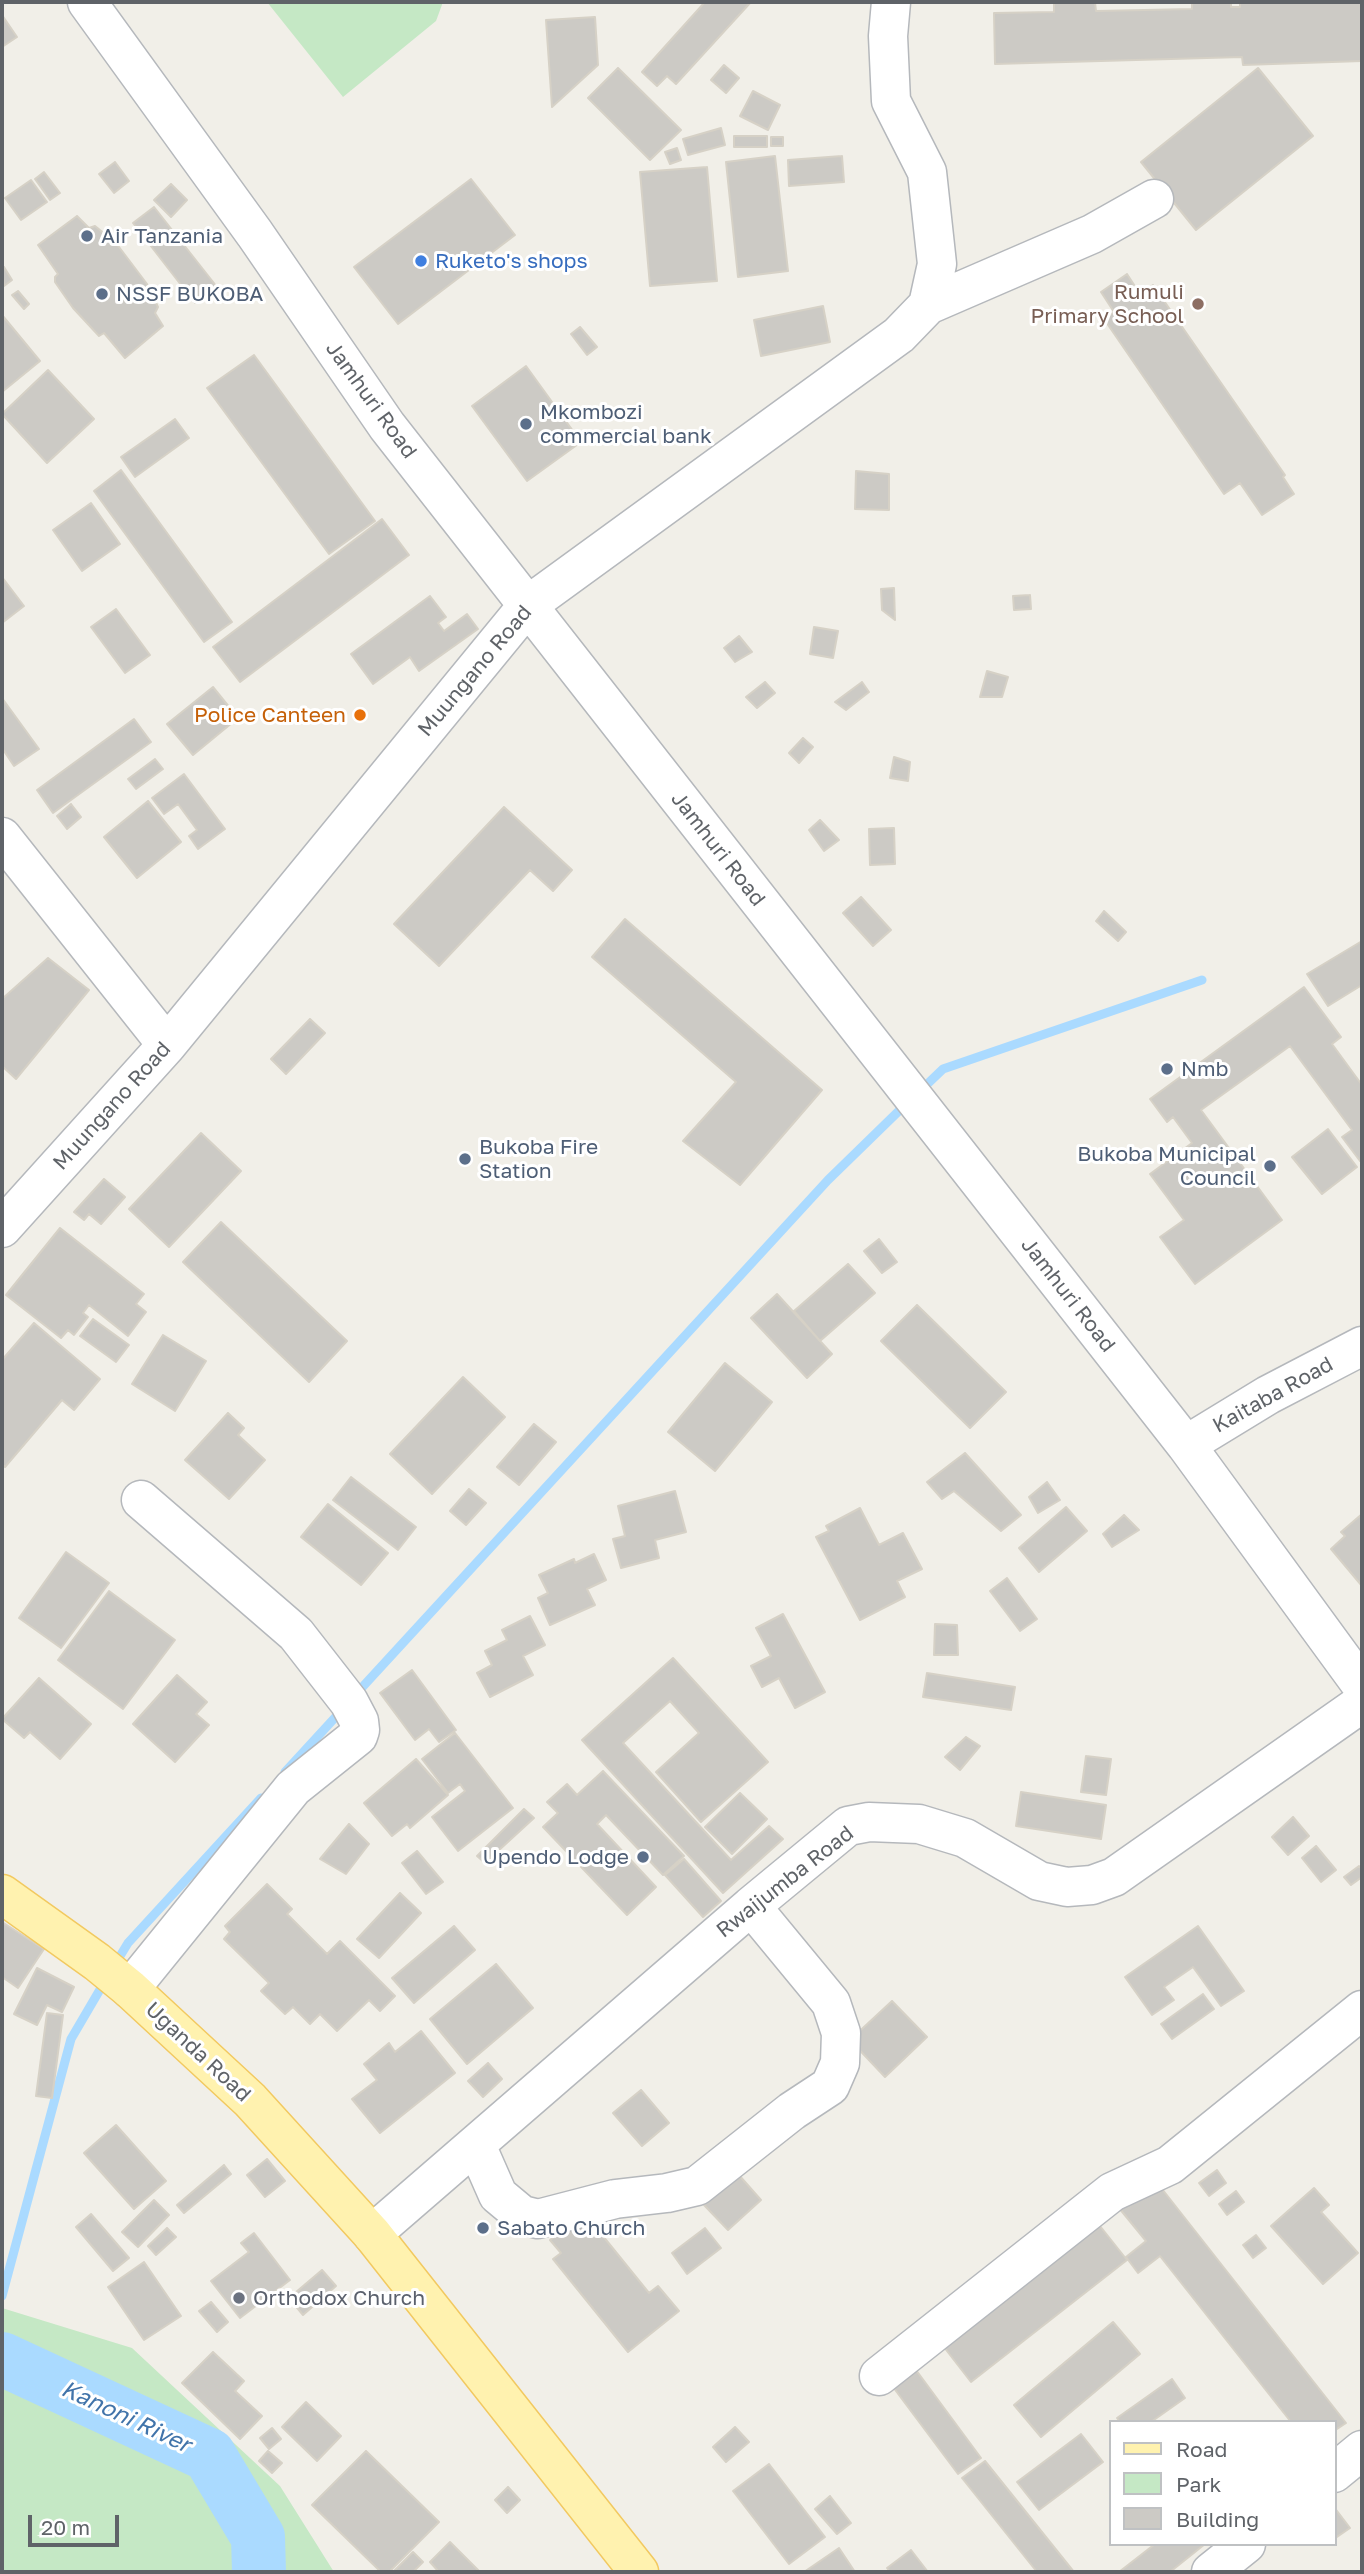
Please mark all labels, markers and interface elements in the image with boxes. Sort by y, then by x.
place label: Air Tanzania [101,223,223,249]
marker: Air Tanzania [79,228,95,244]
place label: Ruketo's shops [435,248,588,274]
marker: Ruketo's shops [413,253,429,269]
place label: Rumuli Primary School [1030,279,1184,329]
place label: NSSF BUKOBA [116,281,263,307]
marker: NSSF BUKOBA [94,286,110,302]
marker: Rumuli Primary School [1190,296,1206,312]
street label: Jamhuri Road [320,337,422,463]
place label: Mkombozi commercial bank [540,399,712,449]
marker: Mkombozi commercial bank [518,416,534,432]
street label: Muungano Road [413,600,537,742]
place label: Police Canteen [194,702,346,728]
marker: Police Canteen [352,707,368,723]
street label: Jamhuri Road [666,787,770,911]
street label: Muungano Road [48,1037,176,1175]
place label: Nmb [1181,1056,1228,1082]
marker: Nmb [1159,1061,1175,1077]
place label: Bukoba Fire Station [479,1134,598,1184]
place label: Bukoba Municipal Council [1077,1141,1256,1191]
marker: Bukoba Fire Station [457,1151,473,1167]
marker: Bukoba Municipal Council [1262,1158,1278,1174]
street label: Jamhuri Road [1016,1233,1120,1357]
street label: Kaitaba Road [1209,1352,1337,1438]
street label: Rwaijumba Road [712,1821,858,1943]
place label: Upendo Lodge [483,1844,629,1870]
marker: Upendo Lodge [635,1849,651,1865]
street label: Uganda Road [140,1997,256,2107]
place label: Sabato Church [497,2215,645,2241]
marker: Sabato Church [475,2220,491,2236]
place label: Orthodox Church [253,2285,425,2311]
marker: Orthodox Church [231,2290,247,2306]
water label: Kanoni River [57,2375,195,2459]
legend [1108,2420,1336,2546]
text: Road [1176,2436,1227,2462]
text: Park [1176,2471,1221,2497]
scale bar [32,2500,122,2544]
text: Building [1176,2506,1259,2532]
text: 20 m [41,2514,90,2540]

